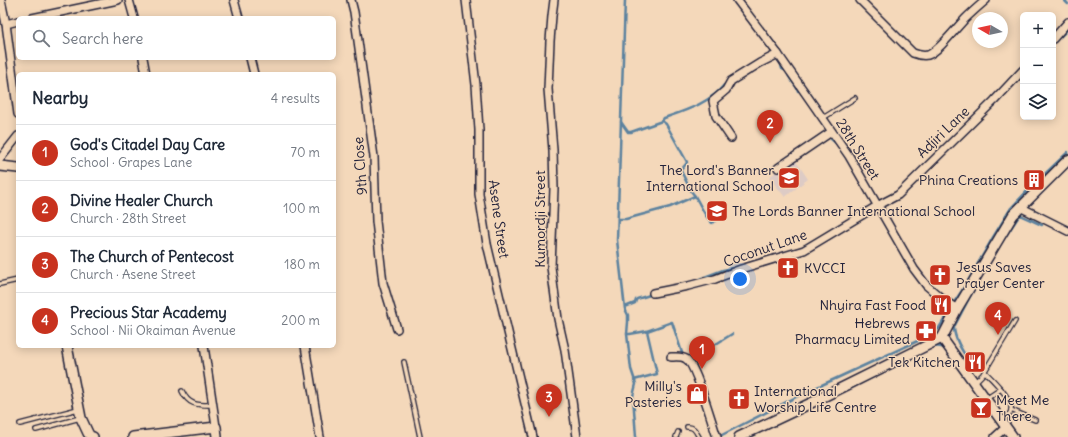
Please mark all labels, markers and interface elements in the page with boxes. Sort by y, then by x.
north arrow [972,12,1008,48]
map controls [1020,12,1056,120]
button: + [1020,12,1056,48]
search box [16,16,336,60]
icon: search [30,27,52,49]
text: Search here [62,29,143,48]
button: − [1020,48,1056,84]
button: layers [1020,84,1056,120]
text: Nearby [32,87,88,109]
text: 4 results [271,90,320,107]
street label: Adjiri Lane [913,102,973,162]
pin: 2 [757,110,783,143]
street label: 28th Street [832,115,884,183]
text: God's Citadel Day Care [70,135,225,154]
street label: 9th Close [349,136,371,196]
text: 1 [42,144,48,161]
text: 70 m [291,144,320,161]
text: School · Grapes Lane [70,154,192,171]
place label: The Lord's Banner International School [646,161,774,195]
school or university icon: The Lord's Banner International School [776,165,802,191]
building icon: Phina Creations [1021,167,1047,193]
street label: Kumordji Street [531,170,549,268]
place label: Phina Creations [919,171,1018,189]
street label: Asene Street [485,179,513,260]
text: Divine Healer Church [70,191,213,210]
school or university icon: The Lords Banner International School [704,198,730,224]
text: 2 [41,200,49,217]
text: 100 m [283,200,320,217]
place label: The Lords Banner International School [732,202,975,220]
text: Church · 28th Street [70,210,186,227]
street label: Coconut Lane [721,225,809,271]
text: The Church of Pentecost [70,247,234,266]
church icon: KVCCI [775,255,801,281]
text: 3 [41,256,49,273]
text: 180 m [284,256,320,273]
place label: Jesus Saves Prayer Center [956,258,1045,292]
place label: KVCCI [804,259,846,277]
church icon: Jesus Saves Prayer Center [927,262,953,288]
text: Church · Asene Street [70,266,196,283]
your location [730,269,750,289]
restaurant icon: Nhyira Fast Food [928,292,954,318]
place label: Nhyira Fast Food [819,296,926,314]
pin: 4 [985,302,1011,335]
text: Precious Star Academy [70,303,227,322]
text: 4 [41,312,49,329]
text: 200 m [281,312,320,329]
place label: Hebrews Pharmacy Limited [795,314,910,348]
pharmacy icon: Hebrews Pharmacy Limited [913,318,939,344]
text: School · Nii Okaiman Avenue [70,322,236,339]
pin: 1 [689,336,715,369]
restaurant icon: Tek Kitchen [962,349,988,375]
place label: Tek Kitchen [888,353,960,371]
place label: Milly's Pasteries [625,377,682,411]
shop icon: Milly's Pasteries [684,381,710,407]
place label: International Worship Life Centre [754,382,877,416]
pin: 3 [536,384,562,417]
church icon: International Worship Life Centre [726,386,752,412]
place label: Meet Me There [996,391,1049,425]
bar icon: Meet Me There [968,395,994,421]

